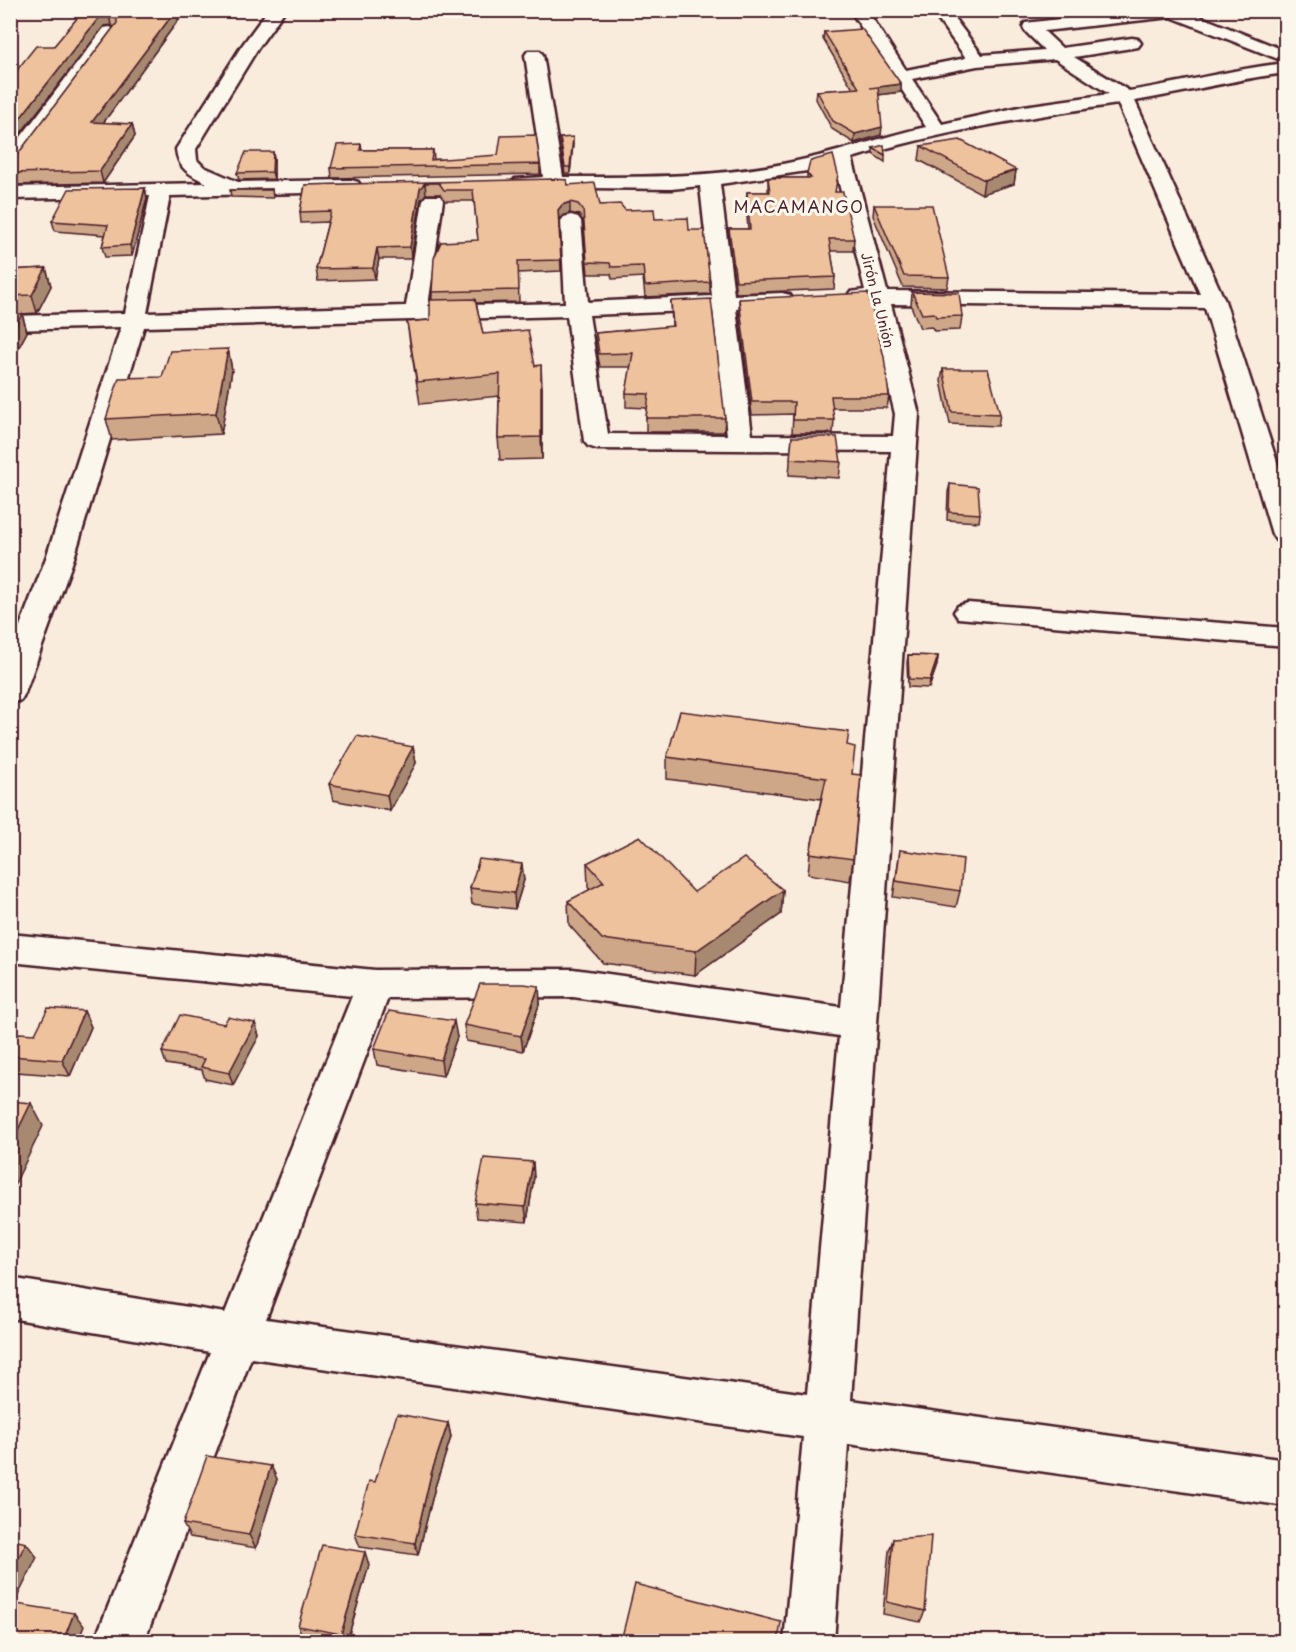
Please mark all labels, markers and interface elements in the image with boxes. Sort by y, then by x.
district label: MACAMANGO [734,194,864,218]
street label: Jirón La Unión [856,250,900,350]

